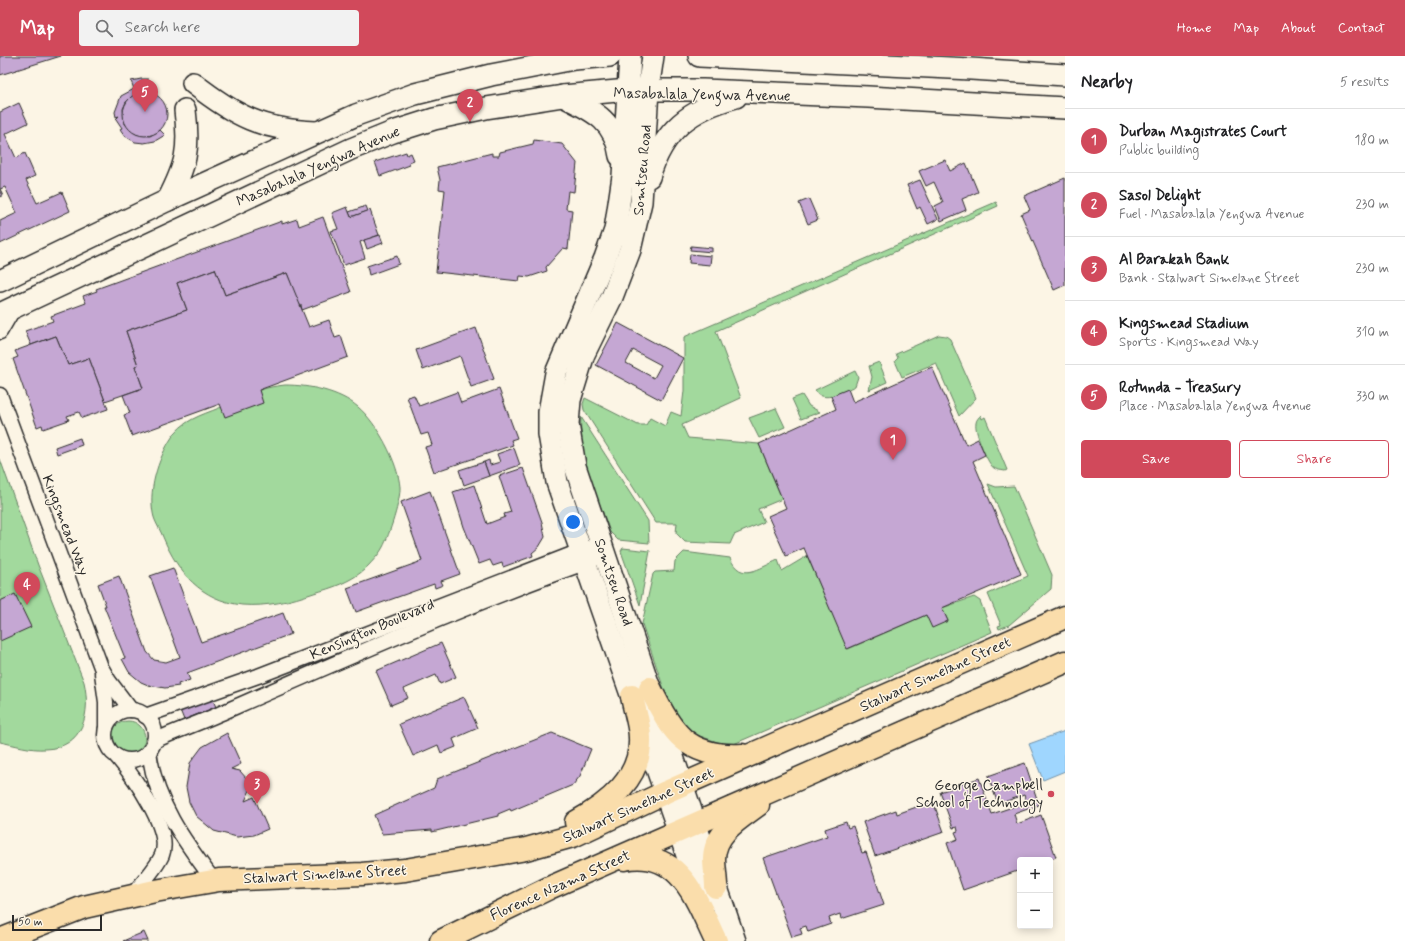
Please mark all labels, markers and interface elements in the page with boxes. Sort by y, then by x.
search box [79,10,359,46]
text: Map [20,16,55,41]
icon: search [93,17,115,39]
text: Search here [125,18,200,38]
text: Home [1177,19,1211,37]
text: Map [1233,19,1259,37]
text: About [1281,19,1316,37]
text: Contact [1338,19,1385,37]
text: Nearby [1081,71,1133,93]
text: 5 results [1340,74,1389,91]
pin: 5 [132,79,158,112]
street label: Masabalala Yengwa Avenue [613,83,791,108]
pin: 2 [457,89,483,122]
street label: Masabalala Yengwa Avenue [233,122,404,213]
text: Durban Magistrates Court [1119,122,1287,142]
street label: Somtseu Road [629,124,657,217]
text: 1 [1091,132,1097,149]
text: 180 m [1354,132,1389,149]
text: Public building [1119,142,1199,159]
text: Sasol Delight [1119,186,1201,206]
text: 2 [1091,196,1097,213]
text: 230 m [1355,196,1389,213]
text: Fuel · Masabalala Yengwa Avenue [1119,206,1304,223]
text: Al Barakah Bank [1119,250,1229,270]
text: 3 [1091,260,1097,277]
text: 230 m [1355,260,1389,277]
text: Bank · Stalwart Simelane Street [1119,270,1299,287]
text: Kingsmead Stadium [1119,314,1249,334]
text: 4 [1090,324,1098,341]
text: 310 m [1356,324,1389,341]
text: Sports · Kingsmead Way [1119,334,1259,351]
text: Rotunda - Treasury [1119,378,1241,398]
text: 5 [1090,388,1098,405]
text: 330 m [1356,388,1389,405]
text: Place · Masabalala Yengwa Avenue [1119,398,1311,415]
pin: 1 [880,427,906,460]
button: Save [1081,440,1231,478]
button: Share [1239,440,1389,478]
street label: Kingsmead Way [36,472,94,579]
your location [563,512,583,532]
street label: Somtseu Road [589,536,637,629]
pin: 4 [14,572,40,605]
street label: Kensington Boulevard [307,595,438,666]
street label: Stalwart Simelane Street [857,632,1014,717]
street label: Stalwart Simelane Street [560,763,717,848]
pin: 3 [244,771,270,804]
place label: George Campbell School of Technology [916,776,1043,814]
marker: George Campbell School of Technology [1046,789,1056,799]
street label: Florence Nzama Street [487,846,634,926]
map controls [1017,857,1053,929]
button: + [1017,857,1053,893]
street label: Stalwart Simelane Street [243,861,408,889]
button: − [1017,893,1053,929]
scale bar [12,913,102,932]
text: 50 m [18,915,43,929]

